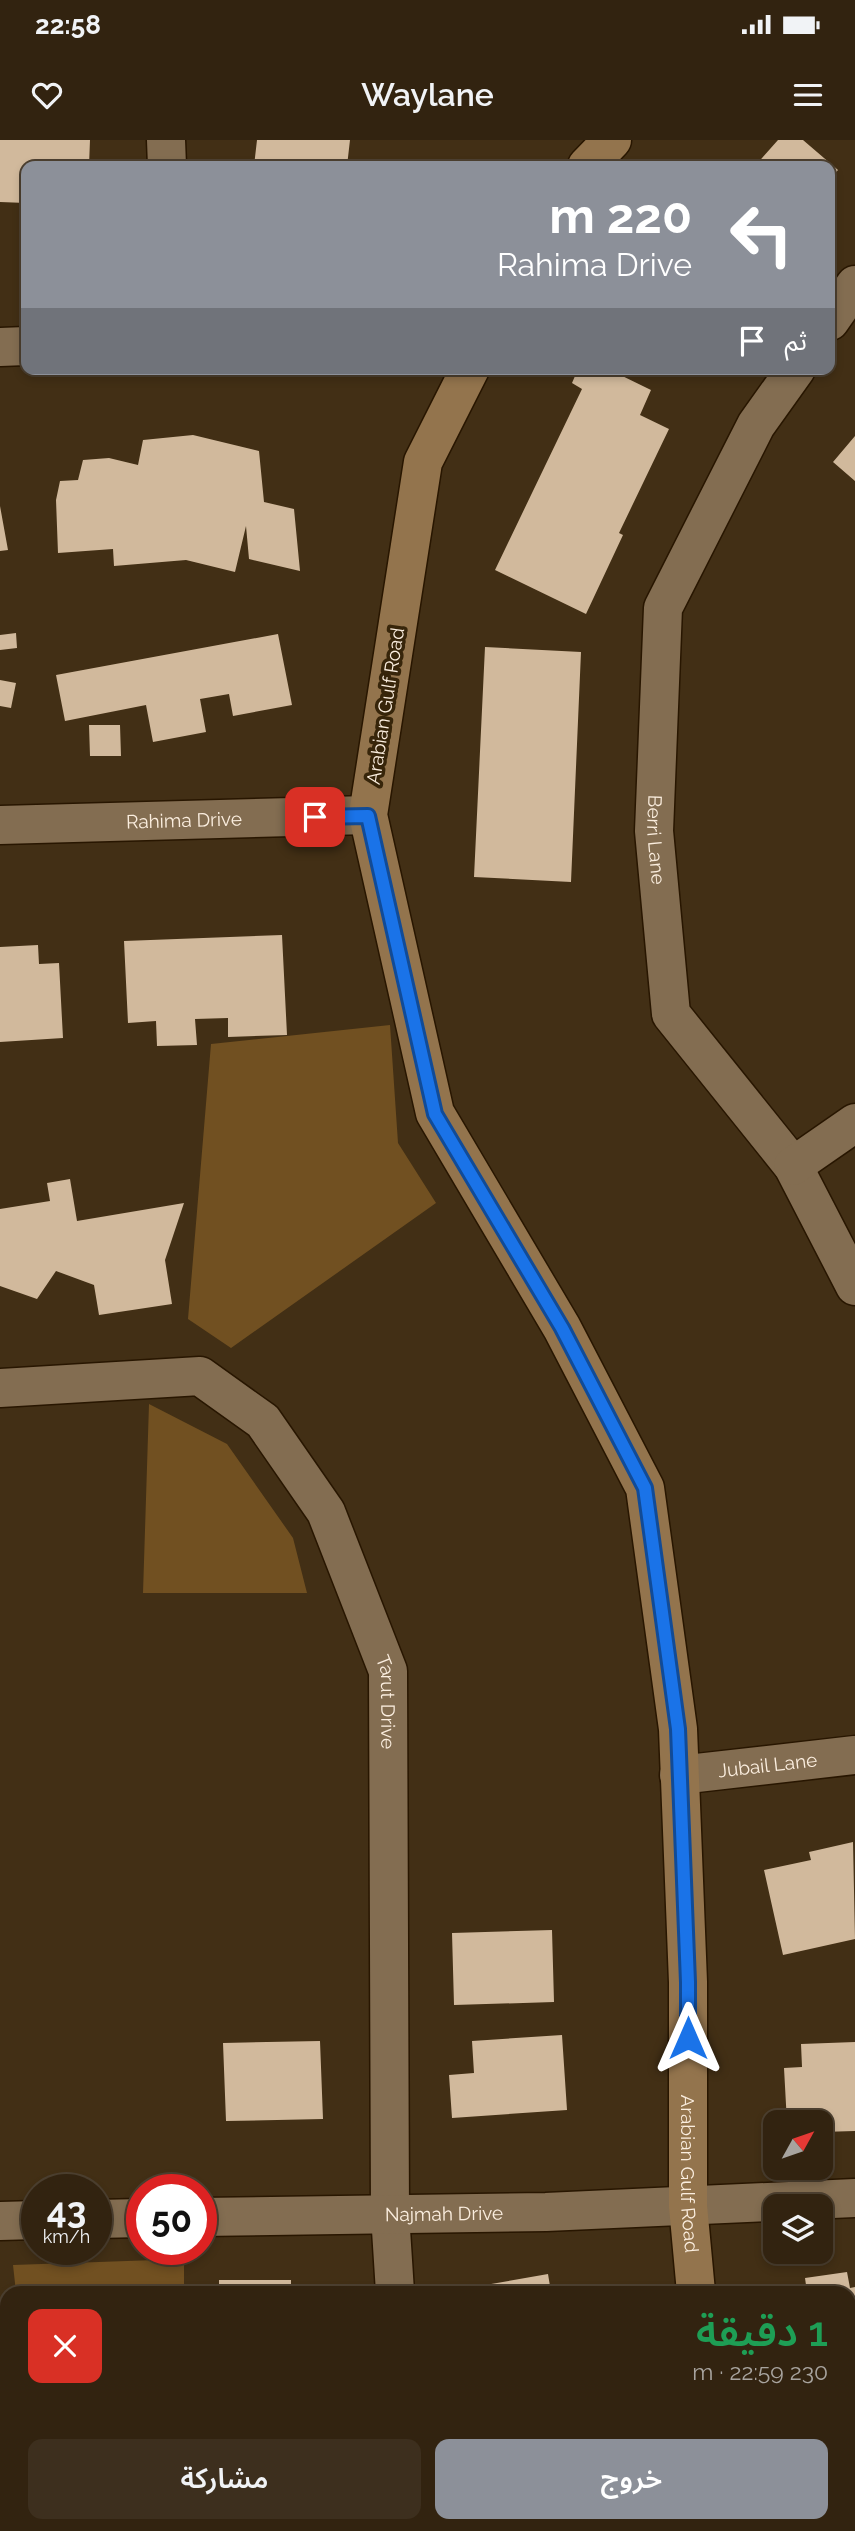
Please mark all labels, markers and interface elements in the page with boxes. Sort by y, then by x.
text: 22:58 [35,10,101,40]
icon: heart [28,76,66,114]
text: Waylane [361,76,494,113]
icon: menu [789,76,827,114]
text: 220 m [549,187,692,244]
icon: left [716,189,807,280]
text: Rahima Drive [497,246,692,283]
icon: arrive [733,322,771,360]
text: ثم [785,326,807,356]
street label: Arabian Gulf Road [362,626,408,786]
pin [285,787,345,847]
street label: Berri Lane [643,794,670,885]
icon: arrive [296,798,334,836]
street label: Rahima Drive [126,807,242,833]
street label: Tarut Drive [372,1652,400,1749]
street label: Jubail Lane [717,1748,818,1782]
position arrow [651,2001,725,2075]
street label: Arabian Gulf Road [677,2094,703,2254]
north arrow [763,2110,833,2180]
map controls [763,2110,833,2264]
speed limit sign: 50 [126,2174,217,2265]
text: 43 [47,2190,86,2231]
button: layers [763,2194,833,2264]
street label: Najmah Drive [385,2202,503,2225]
text: km/h [43,2226,90,2247]
text: 1 دقيقة [696,2307,828,2356]
button: close [28,2309,102,2383]
text: 230 m · 22:59 [692,2358,828,2385]
button: مشاركة [28,2439,421,2519]
button: خروج [435,2439,828,2519]

